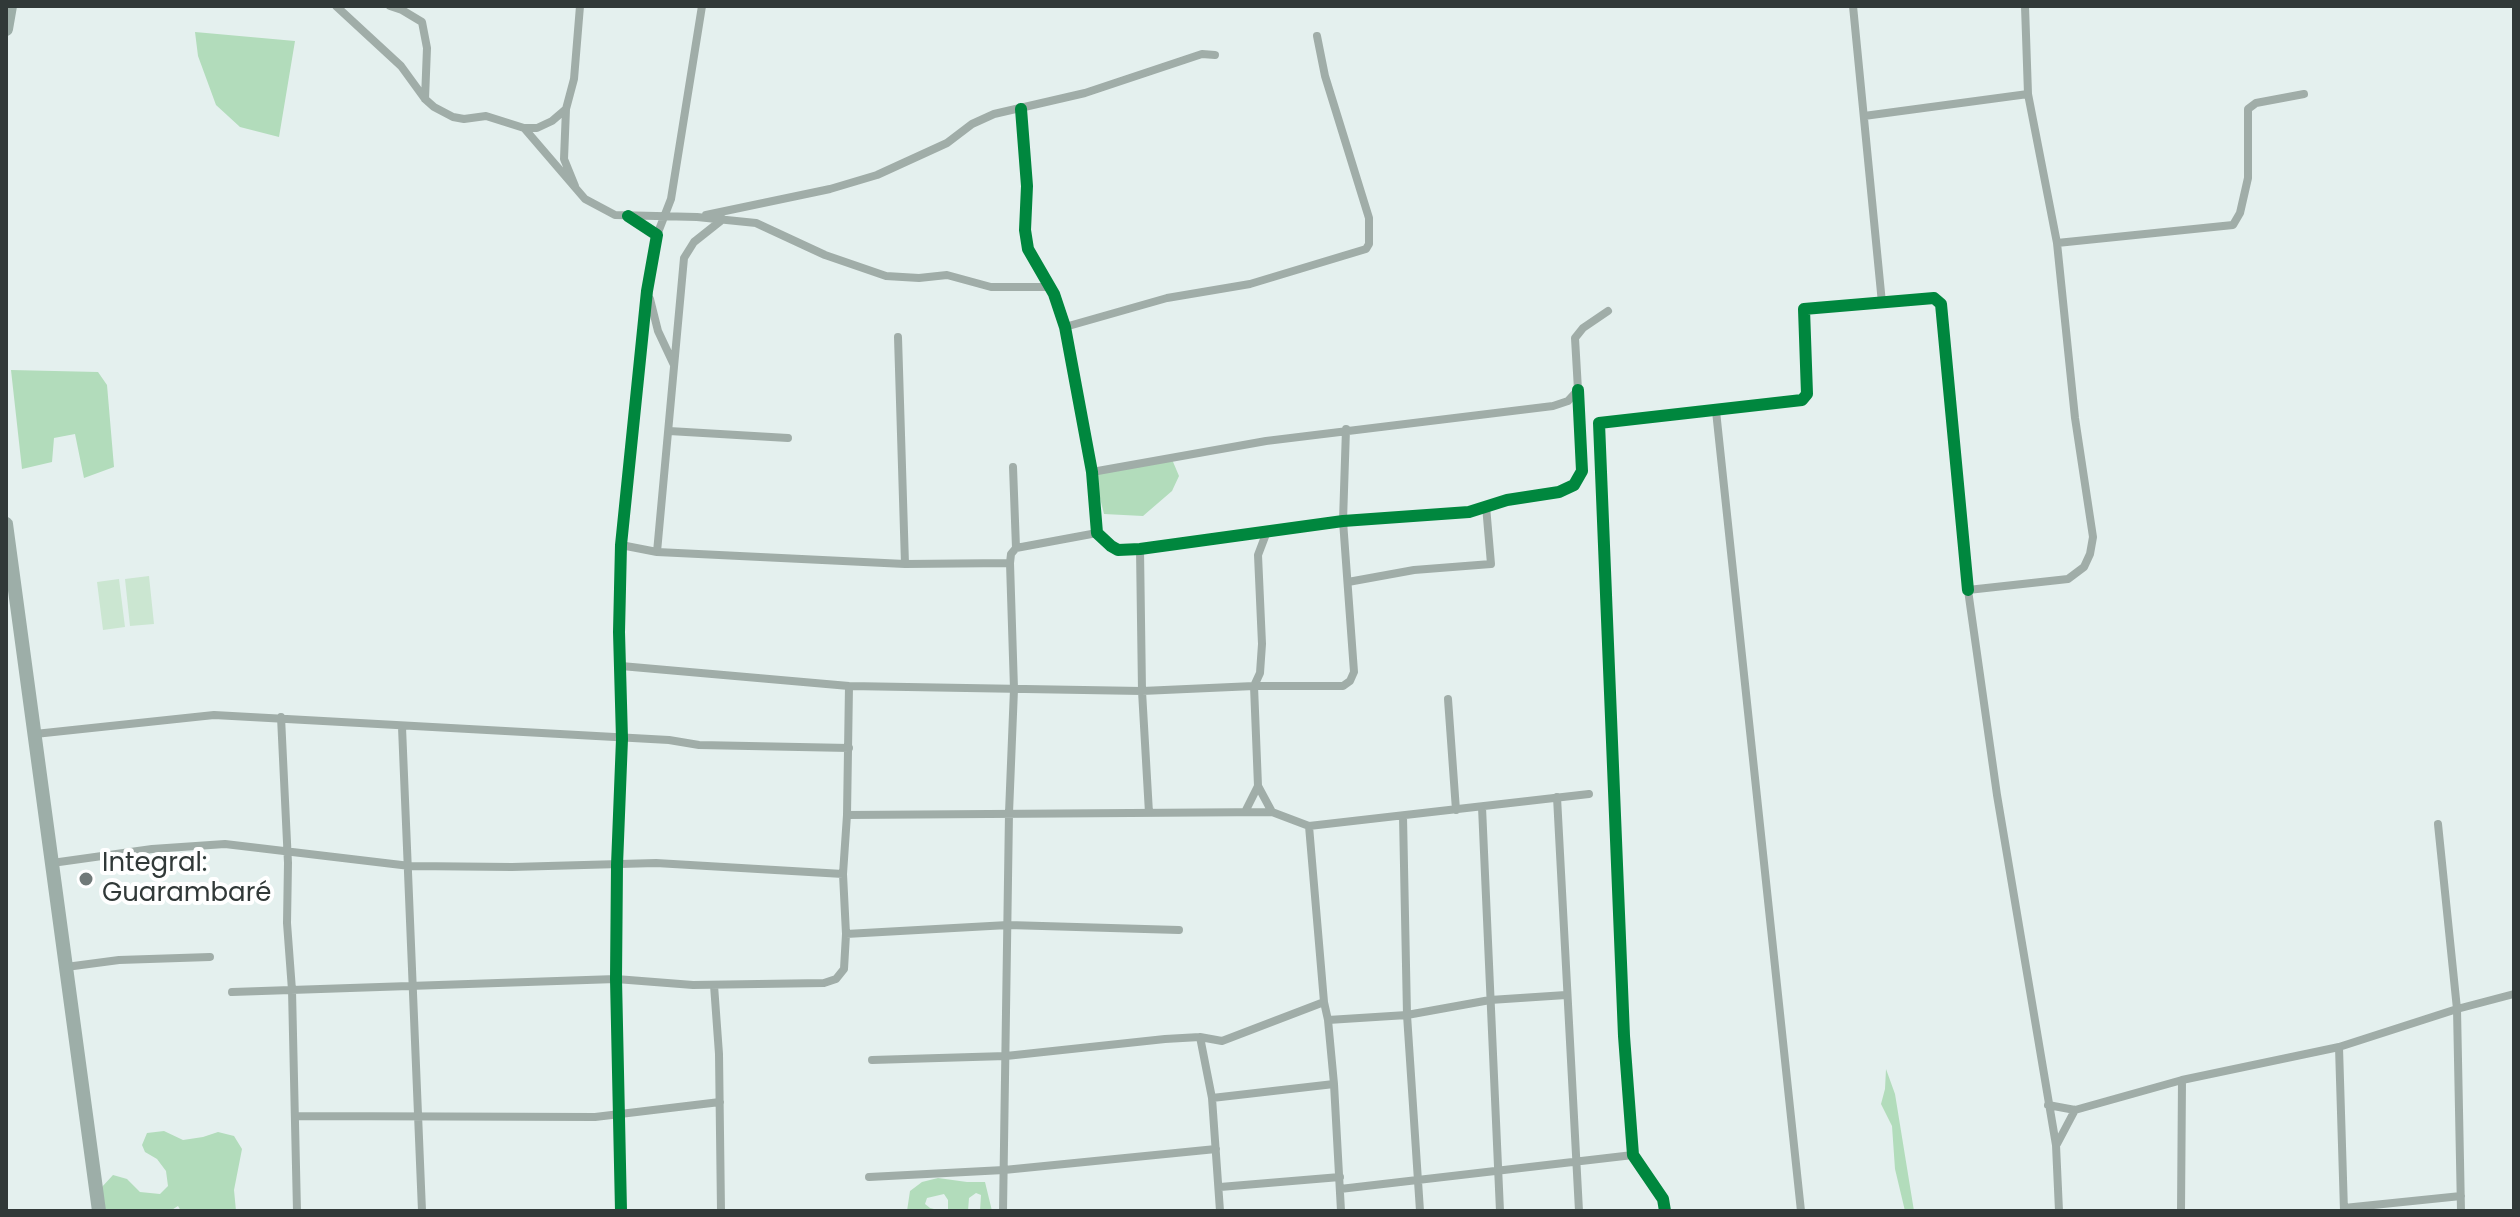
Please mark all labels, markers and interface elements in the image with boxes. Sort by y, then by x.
place label: Integral: Guarambaré [102,848,271,910]
marker: Integral: Guarambaré [77,870,95,888]

